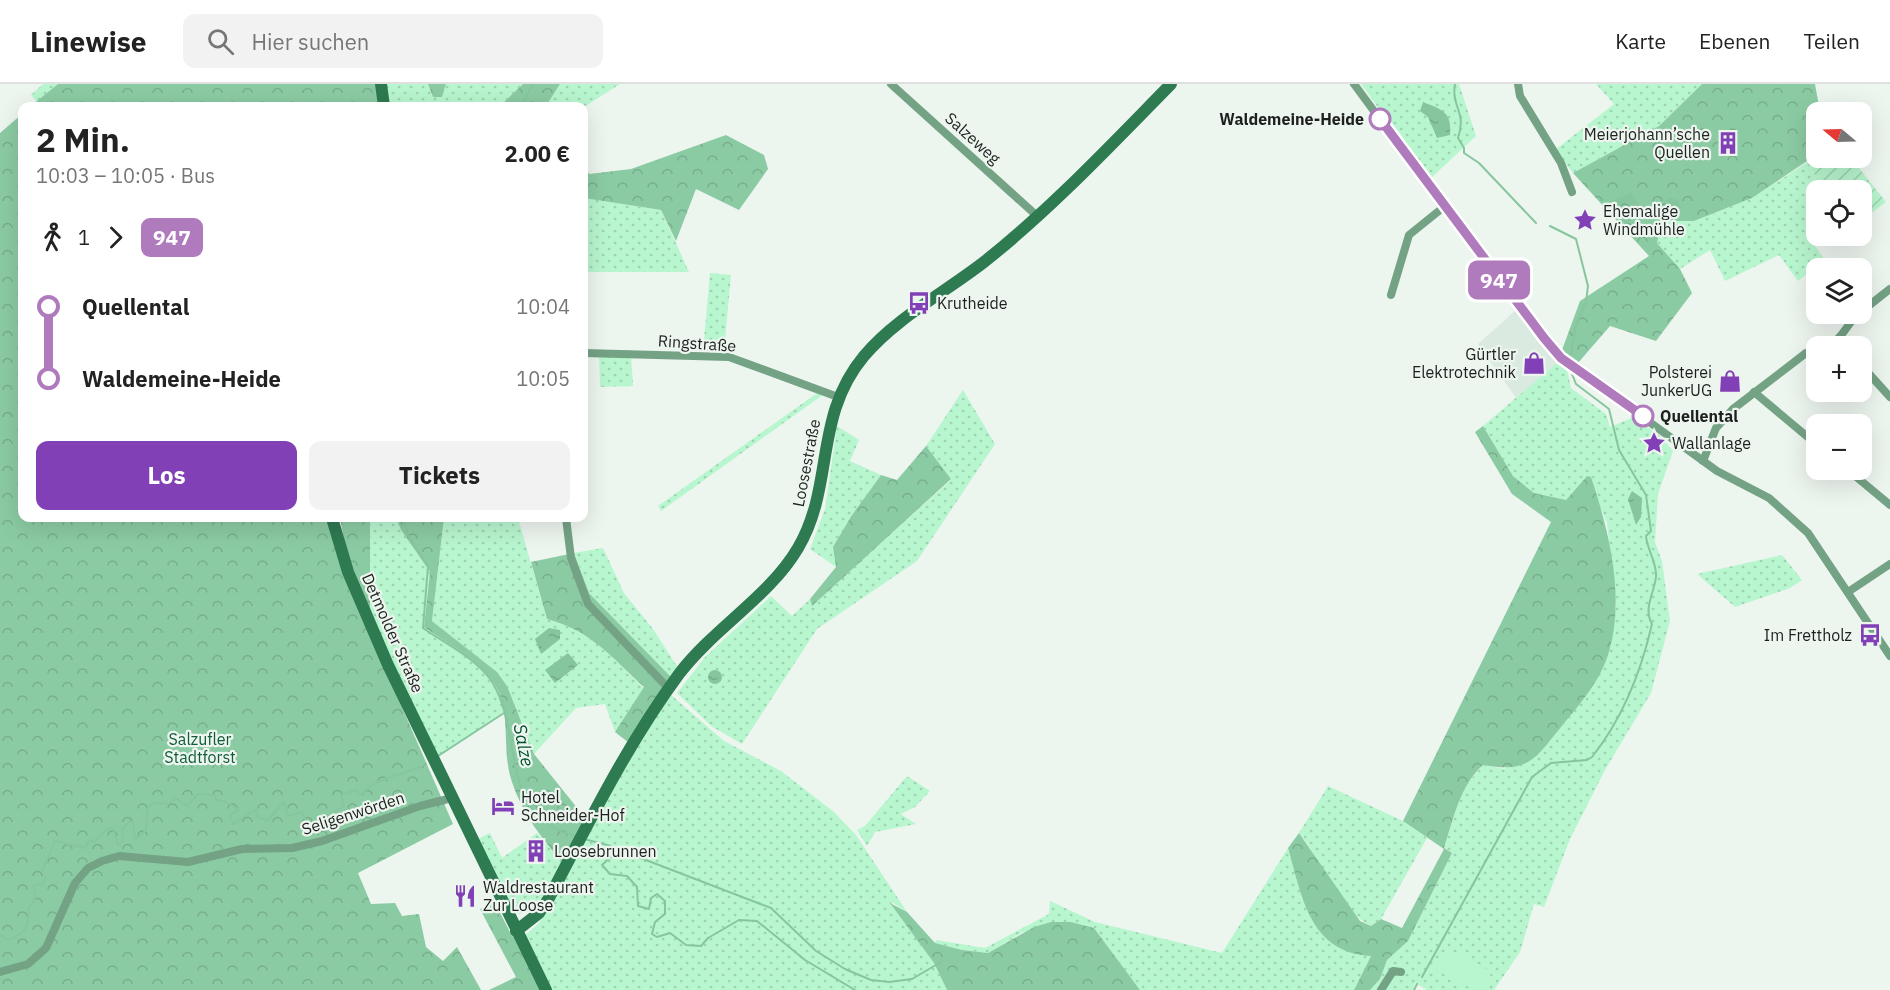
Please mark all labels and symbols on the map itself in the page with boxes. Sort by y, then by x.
north arrow [1806,102,1872,168]
street label: Salzeweg [941,108,1005,168]
marker: Waldemeine-Heide [1369,108,1391,130]
place label: Waldemeine-Heide [1219,109,1364,129]
place label: Meierjohann’sche Quellen [1584,124,1710,162]
building icon: Meierjohann’sche Quellen [1715,130,1741,156]
place label: Ehemalige Windmühle [1603,201,1685,239]
place icon: Ehemalige Windmühle [1572,207,1598,233]
line badge: 947 [1464,260,1534,300]
bus stop icon: Krutheide [906,290,932,316]
place label: Krutheide [937,293,1008,313]
street label: Ringstraße [657,330,737,356]
place label: Gürtler Elektrotechnik [1412,344,1517,382]
shop icon: Gürtler Elektrotechnik [1521,350,1547,376]
place label: Polsterei JunkerUG [1641,362,1712,400]
shop icon: Polsterei JunkerUG [1717,368,1743,394]
marker: Quellental [1632,405,1654,427]
place label: Quellental [1660,406,1738,426]
street label: Loosestraße [788,417,824,509]
place icon: Wallanlage [1641,430,1667,456]
place label: Wallanlage [1672,433,1751,453]
street label: Detmolder Straße [358,570,428,696]
bus stop icon: Im Frettholz [1857,622,1883,648]
place label: Im Frettholz [1764,625,1852,645]
water label: Salze [509,722,539,768]
park label: Salzufler Stadtforst [164,729,236,767]
street label: Seligenwörden [299,787,407,839]
place label: Hotel Schneider-Hof [521,787,625,825]
hotel icon: Hotel Schneider-Hof [490,793,516,819]
building icon: Loosebrunnen [523,838,549,864]
place label: Loosebrunnen [554,841,657,861]
place label: Waldrestaurant Zur Loose [483,877,594,915]
restaurant icon: Waldrestaurant Zur Loose [452,883,478,909]

